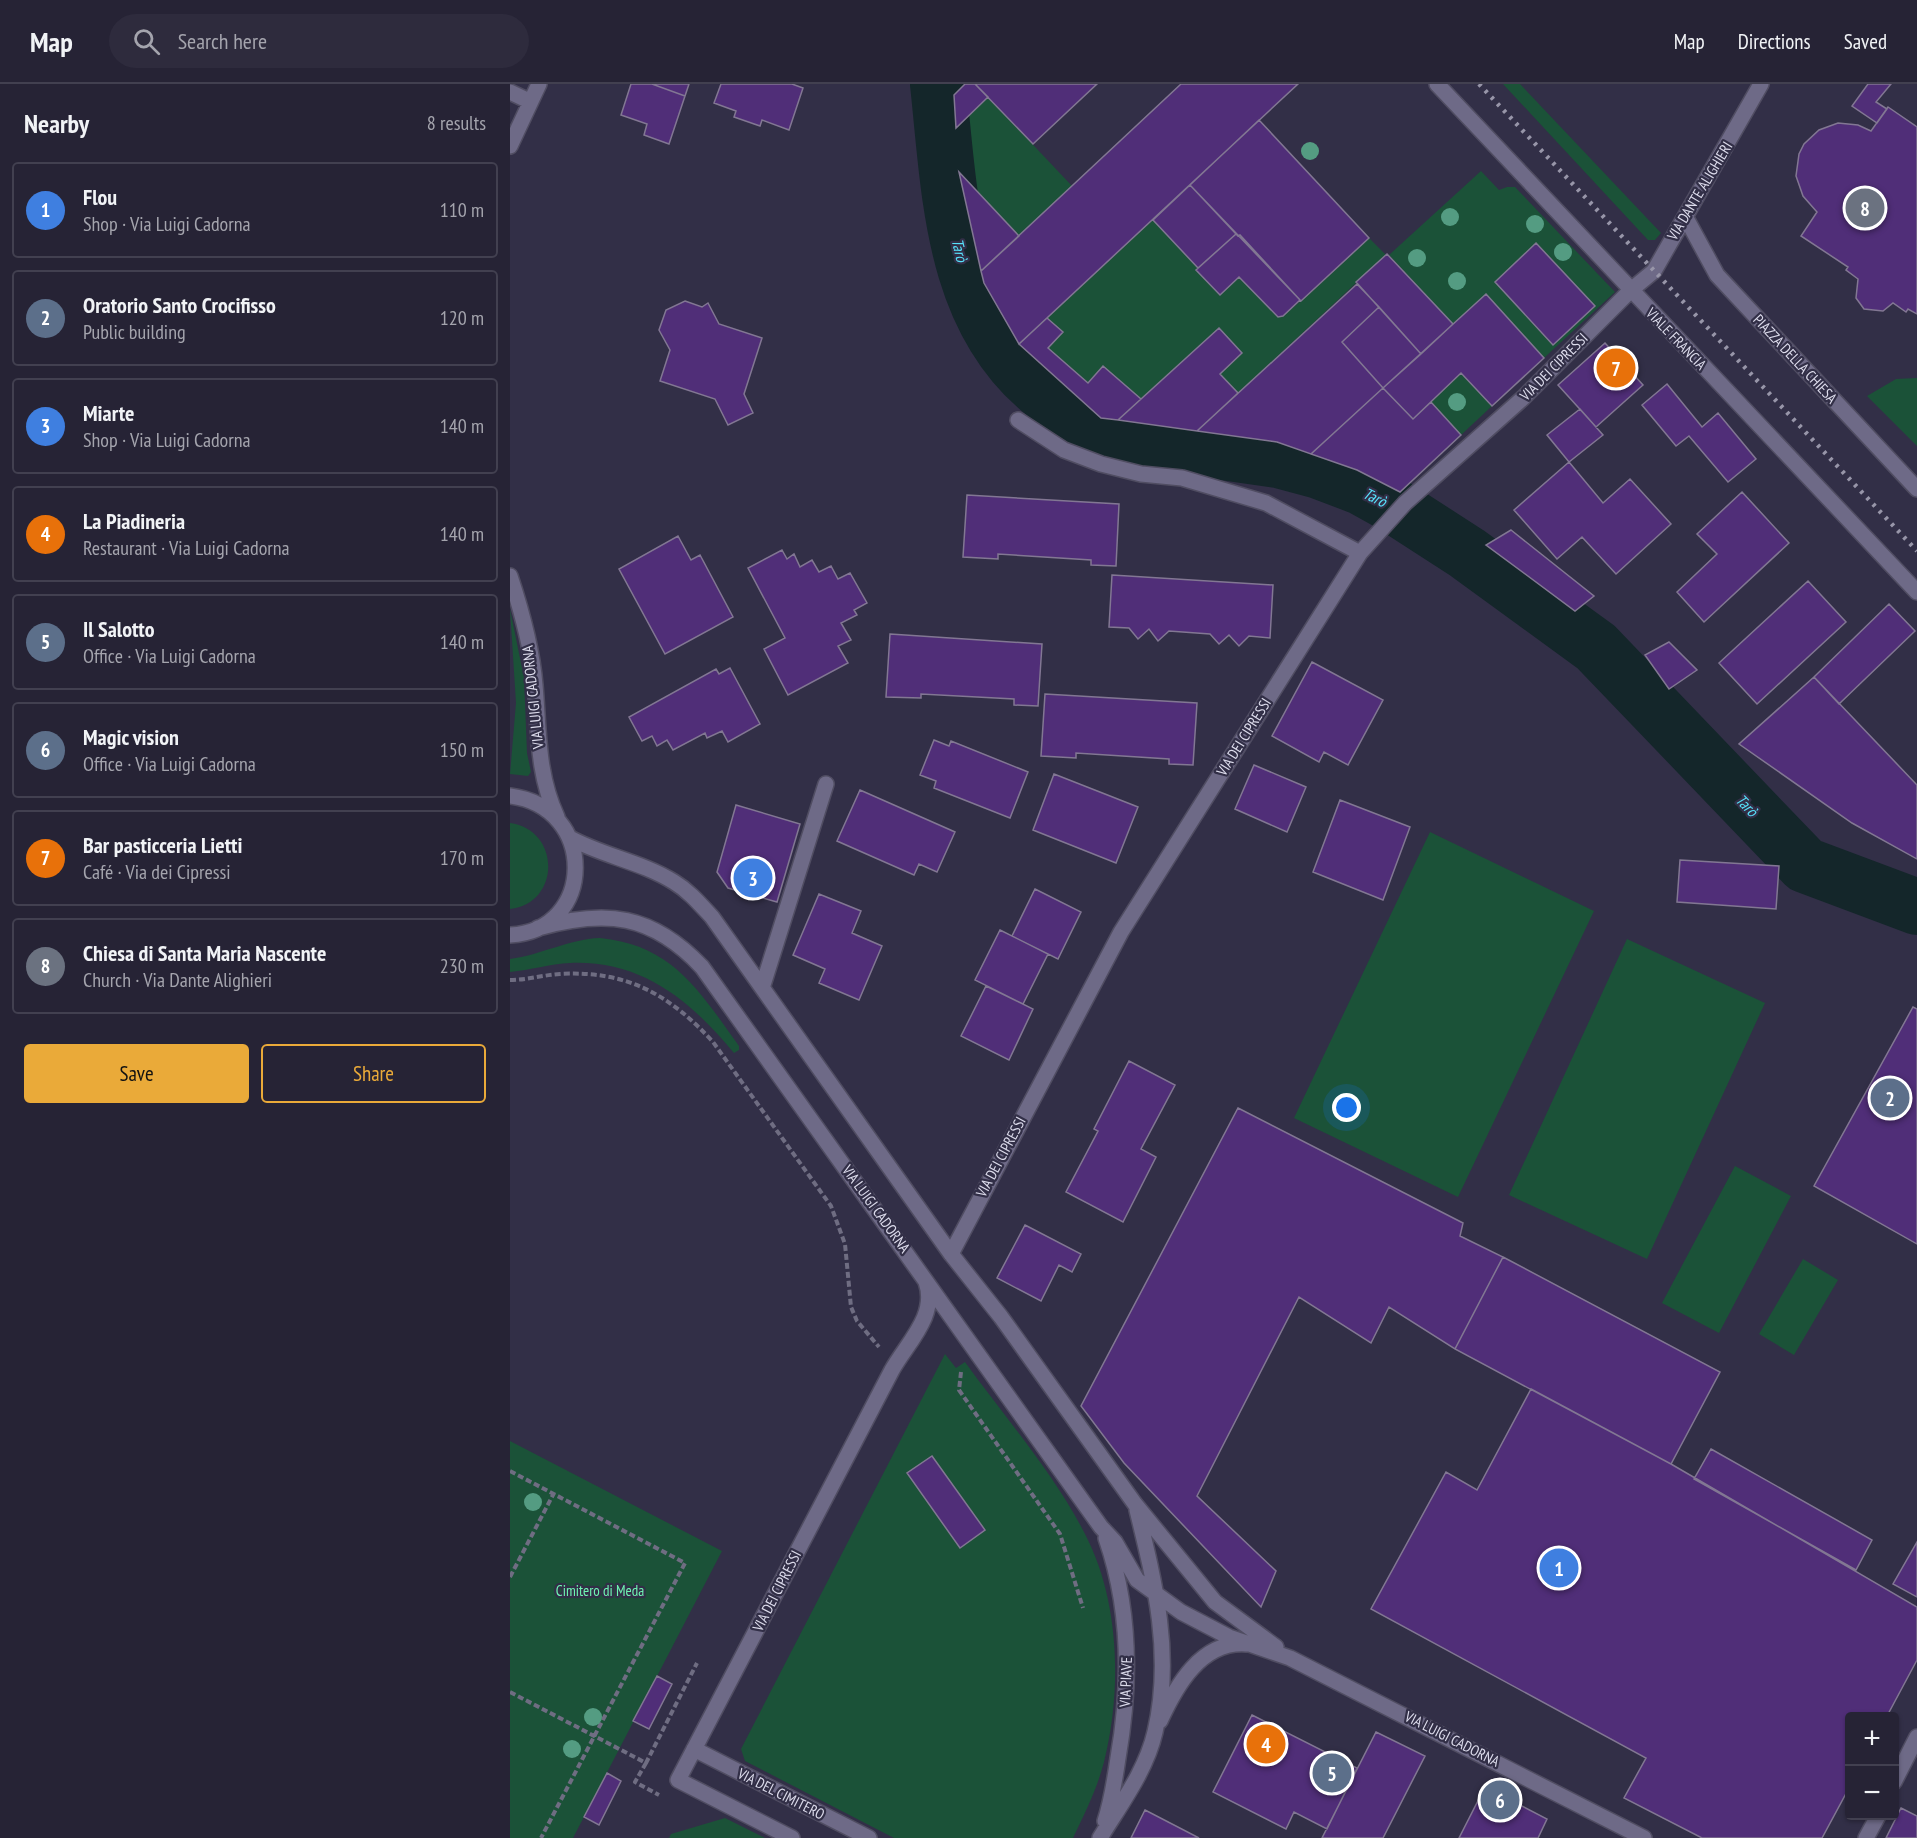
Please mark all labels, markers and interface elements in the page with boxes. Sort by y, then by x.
search box [109,14,529,68]
text: Map [30,23,73,60]
icon: search [130,25,163,58]
text: Search here [178,27,267,55]
text: Map [1674,28,1705,55]
text: Directions [1738,28,1811,55]
text: Saved [1844,28,1887,55]
text: Nearby [24,107,89,140]
text: 8 results [427,110,486,136]
street label: VIA DANTE ALIGHIERI [1662,138,1736,244]
text: Flou [83,183,117,211]
pin: 8 [1846,186,1884,230]
text: 1 [41,197,50,223]
text: 110 m [440,197,484,223]
text: Shop · Via Luigi Cadorna [83,211,251,237]
water label: Tarò [948,236,973,265]
text: Oratorio Santo Crocifisso [83,291,276,319]
street label: VIALE FRANCIA [1641,303,1711,374]
text: 2 [41,305,50,331]
text: 120 m [440,305,484,331]
street label: PIAZZA DELLA CHIESA [1749,310,1842,408]
text: Public building [83,319,186,345]
street label: VIA DEI CIPRESSI [1515,329,1592,405]
pin: 7 [1596,346,1636,390]
text: Miarte [83,399,134,427]
text: 3 [41,413,50,439]
text: 140 m [440,413,484,439]
text: Shop · Via Luigi Cadorna [83,427,251,453]
water label: Tarò [1360,483,1391,512]
text: La Piadineria [83,507,185,535]
text: 4 [41,521,50,547]
text: 140 m [440,521,484,547]
text: Restaurant · Via Luigi Cadorna [83,535,290,561]
text: Il Salotto [83,615,154,643]
text: 5 [41,629,50,655]
text: 140 m [440,629,484,655]
text: Office · Via Luigi Cadorna [83,643,256,669]
street label: VIA LUIGI CADORNA [518,644,547,751]
street label: VIA DEI CIPRESSI [1212,694,1275,780]
text: Magic vision [83,723,179,751]
text: 6 [41,737,50,763]
text: 150 m [440,737,484,763]
text: Office · Via Luigi Cadorna [83,751,256,777]
water label: Tarò [1732,790,1763,821]
text: Bar pasticceria Lietti [83,831,242,859]
text: 7 [41,845,50,871]
text: 170 m [440,845,484,871]
pin: 3 [734,856,772,900]
text: Café · Via dei Cipressi [83,859,231,885]
text: Chiesa di Santa Maria Nascente [83,939,326,967]
text: 8 [41,953,50,979]
text: 230 m [440,953,484,979]
text: Church · Via Dante Alighieri [83,967,272,993]
button: Save [24,1044,249,1103]
button: Share [261,1044,486,1103]
pin: 2 [1870,1076,1910,1120]
your location [1332,1093,1361,1122]
street label: VIA DEI CIPRESSI [971,1113,1030,1201]
street label: VIA LUIGI CADORNA [838,1160,915,1257]
pin: 1 [1540,1546,1578,1590]
street label: VIA DEI CIPRESSI [748,1547,805,1635]
park label: Cimitero di Meda [556,1581,644,1600]
street label: VIA PIAVE [1115,1656,1136,1708]
street label: VIA LUIGI CADORNA [1401,1706,1504,1771]
map controls [1845,1712,1899,1820]
button: + [1845,1712,1899,1766]
pin: 4 [1246,1722,1286,1766]
pin: 5 [1312,1750,1352,1796]
street label: VIA DEL CIMITERO [734,1763,828,1824]
button: − [1845,1766,1899,1820]
pin: 6 [1480,1778,1520,1822]

